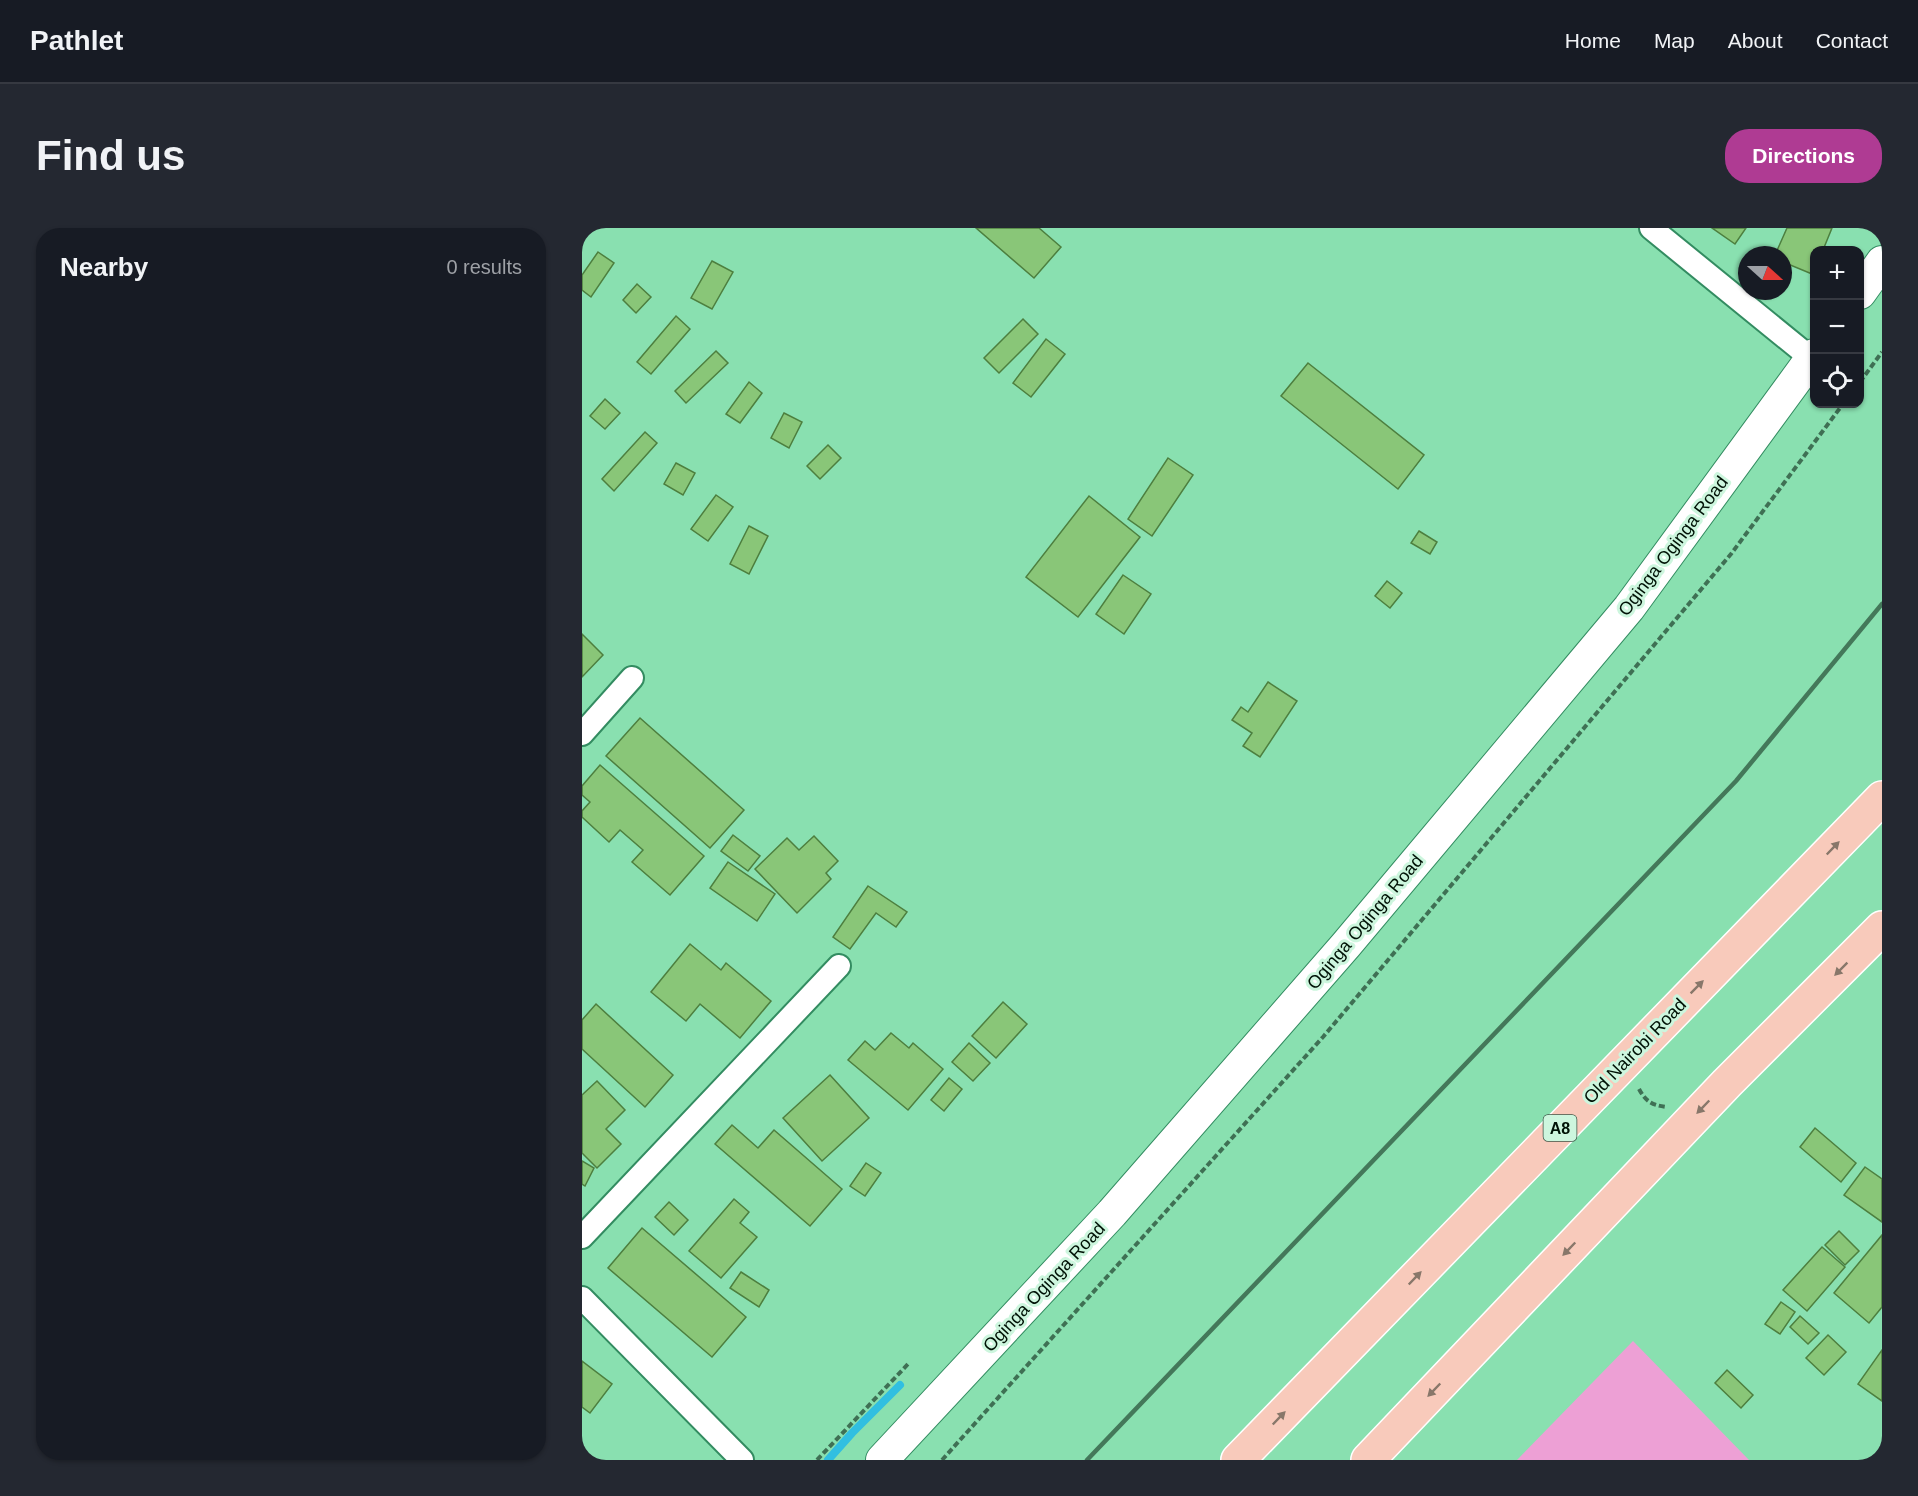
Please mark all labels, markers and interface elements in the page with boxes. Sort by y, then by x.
text: Pathlet [30,25,123,56]
text: Home [1565,29,1621,52]
text: Map [1654,29,1695,52]
text: About [1728,29,1783,52]
text: Contact [1816,29,1888,52]
button: Directions [1725,129,1882,183]
text: Find us [36,132,185,179]
north arrow [1738,246,1792,300]
map controls [1810,246,1864,408]
button: + [1810,246,1864,300]
text: Nearby [60,252,148,282]
text: 0 results [446,256,522,278]
button: − [1810,300,1864,354]
button: locate [1810,354,1864,408]
street label: Oginga Oginga Road [1614,472,1732,620]
one-way arrow [1826,841,1840,856]
street label: Oginga Oginga Road [1303,851,1427,993]
one-way arrow [1833,962,1848,976]
one-way arrow [1689,981,1703,995]
street label: Old Nairobi Road [1580,994,1690,1108]
one-way arrow [1697,1100,1711,1114]
road number: A8 [1544,1115,1576,1141]
street label: Oginga Oginga Road [979,1218,1109,1356]
one-way arrow [1562,1241,1576,1256]
one-way arrow [1407,1271,1421,1285]
one-way arrow [1428,1383,1442,1397]
one-way arrow [1272,1411,1285,1426]

